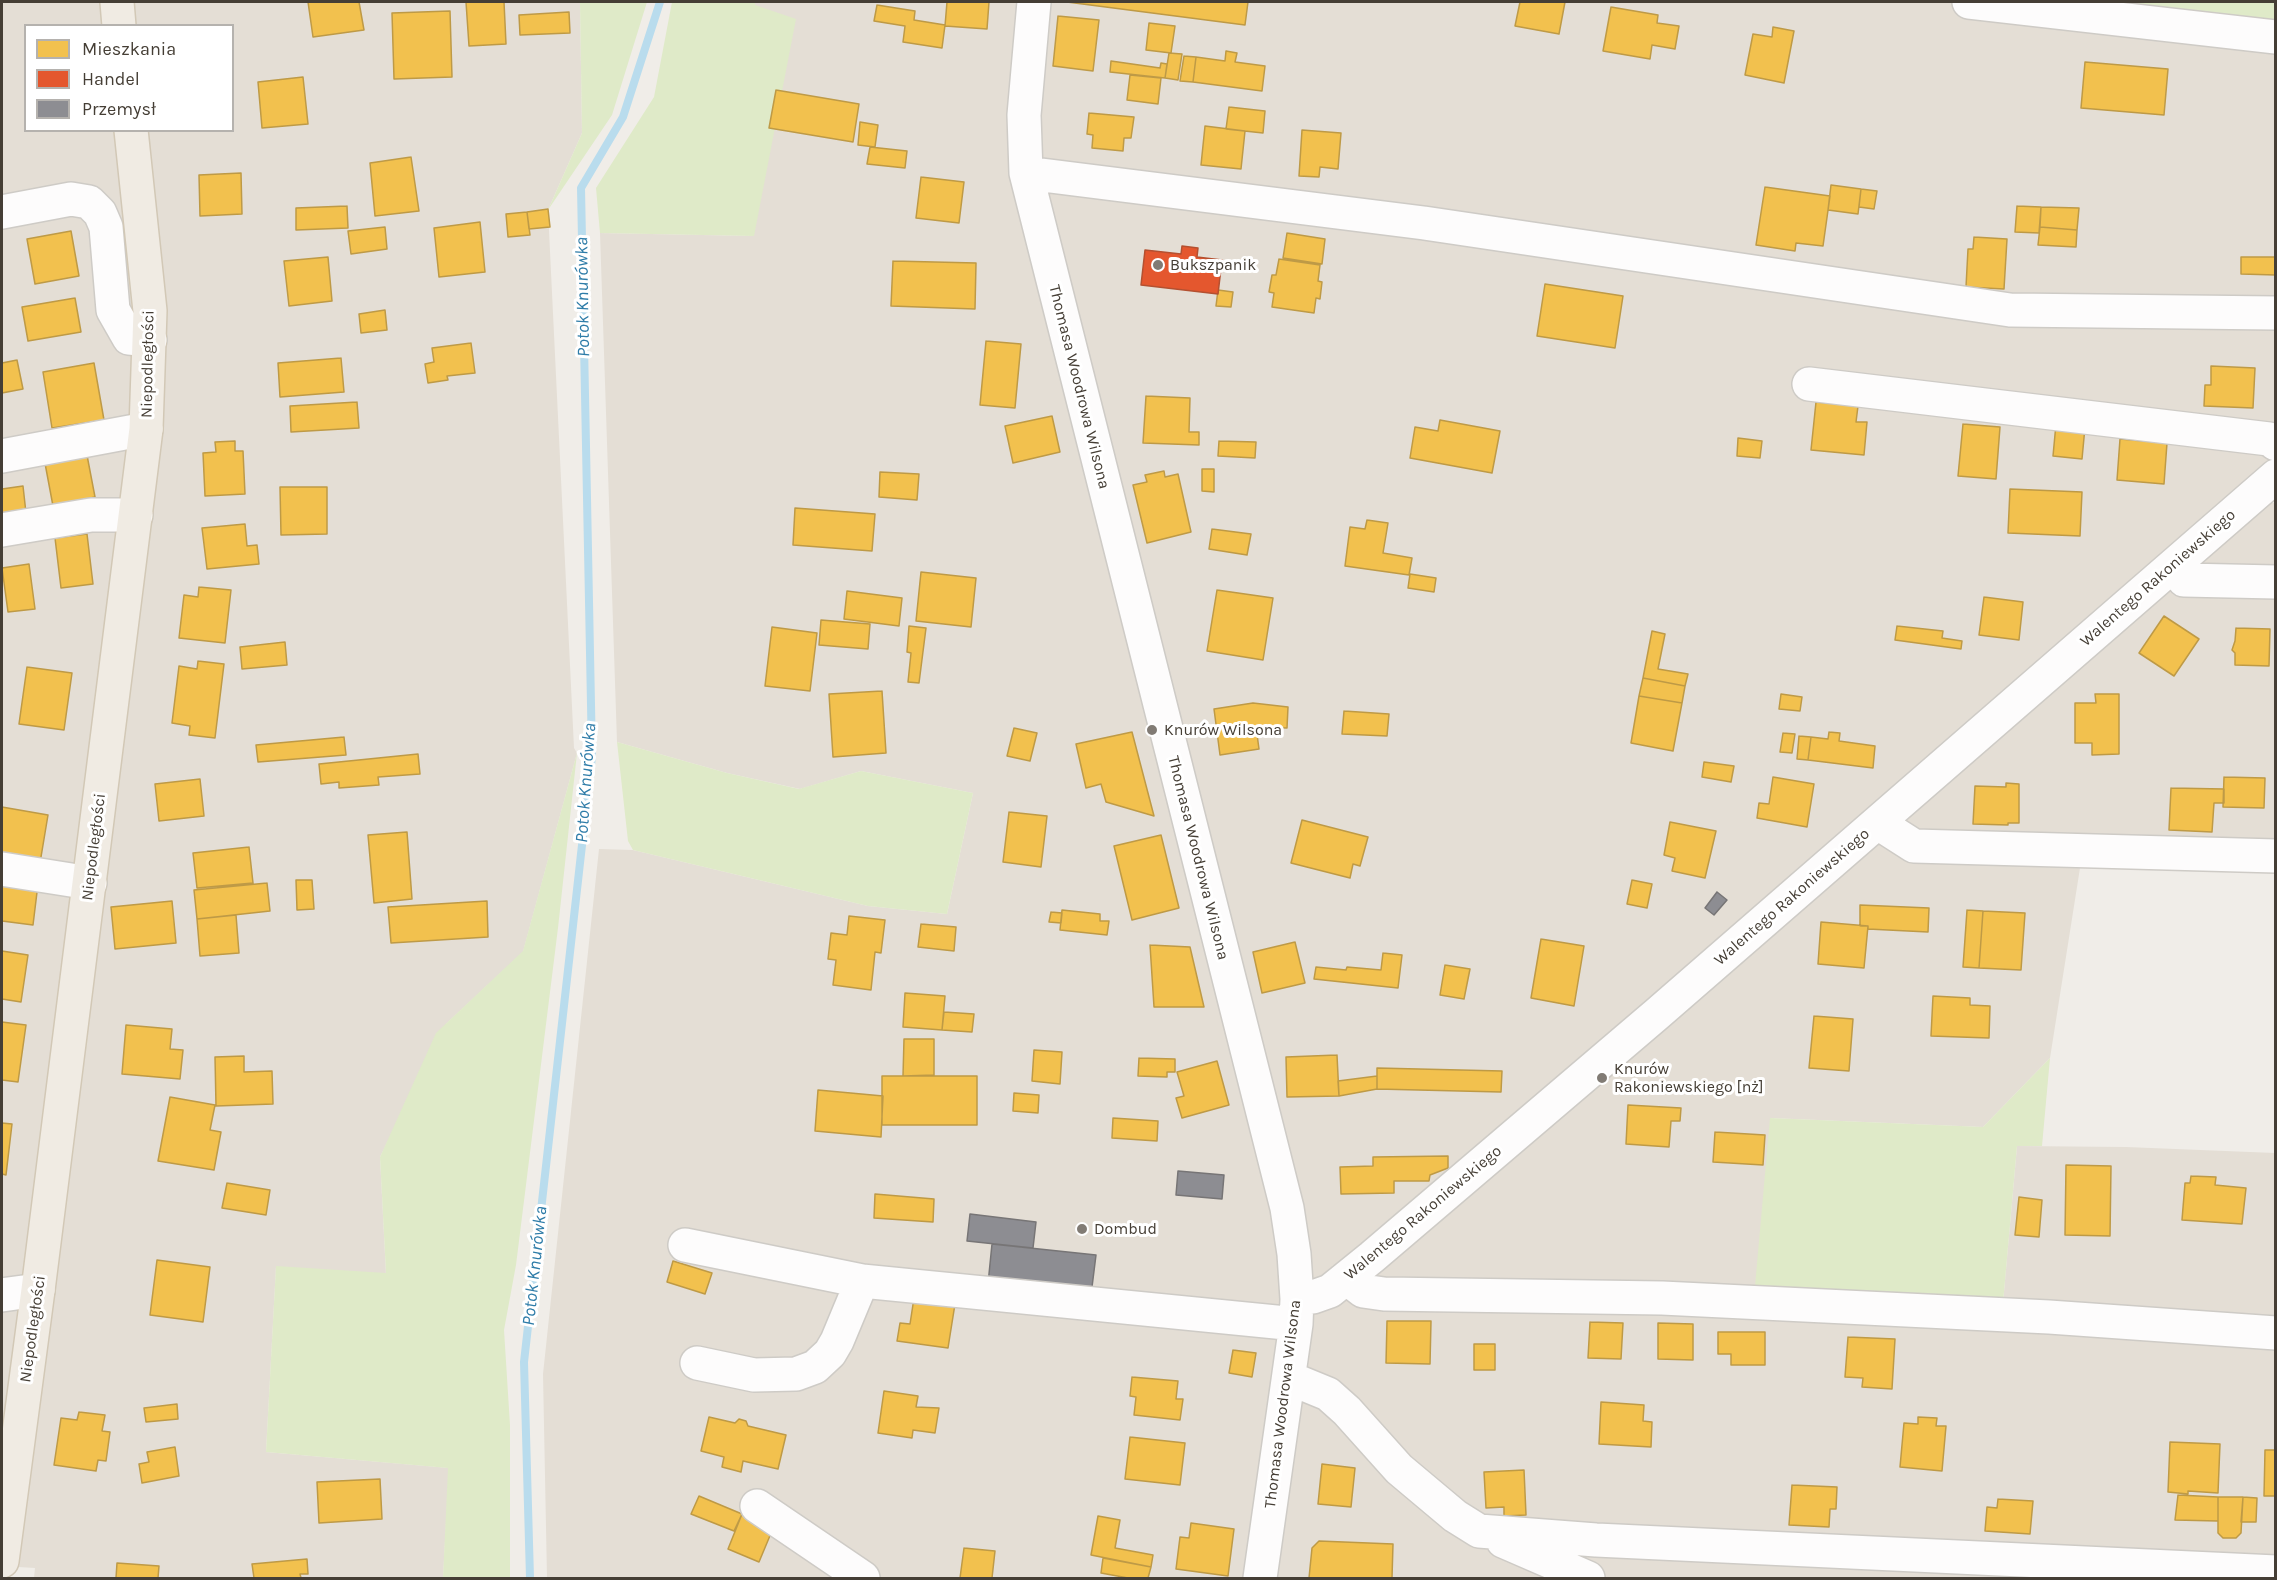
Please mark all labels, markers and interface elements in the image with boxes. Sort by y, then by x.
legend [24,24,234,132]
text: Mieszkania [82,38,176,60]
text: Handel [82,68,140,90]
text: Przemysł [82,98,156,120]
water label: Potok Knurówka [571,237,595,357]
place label: Bukszpanik [1170,255,1256,275]
marker: Bukszpanik [1151,258,1165,272]
street label: Thomasa Woodrowa Wilsona [1044,283,1114,491]
street label: Niepodległości [137,310,159,418]
street label: Walentego Rakoniewskiego [2076,505,2240,651]
place label: Knurów Wilsona [1164,720,1282,740]
water label: Potok Knurówka [571,722,601,844]
marker: Knurów Wilsona [1145,723,1159,737]
street label: Thomasa Woodrowa Wilsona [1163,754,1233,962]
street label: Niepodległości [78,792,110,902]
street label: Walentego Rakoniewskiego [1710,824,1874,970]
place label: Knurów Rakoniewskiego [nż] [1614,1059,1763,1097]
marker: Knurów Rakoniewskiego [nż] [1595,1071,1609,1085]
street label: Walentego Rakoniewskiego [1340,1142,1506,1284]
water label: Potok Knurówka [518,1205,552,1327]
place label: Dombud [1094,1219,1157,1239]
marker: Dombud [1075,1222,1089,1236]
street label: Niepodległości [16,1274,50,1384]
street label: Thomasa Woodrowa Wilsona [1261,1299,1305,1509]

